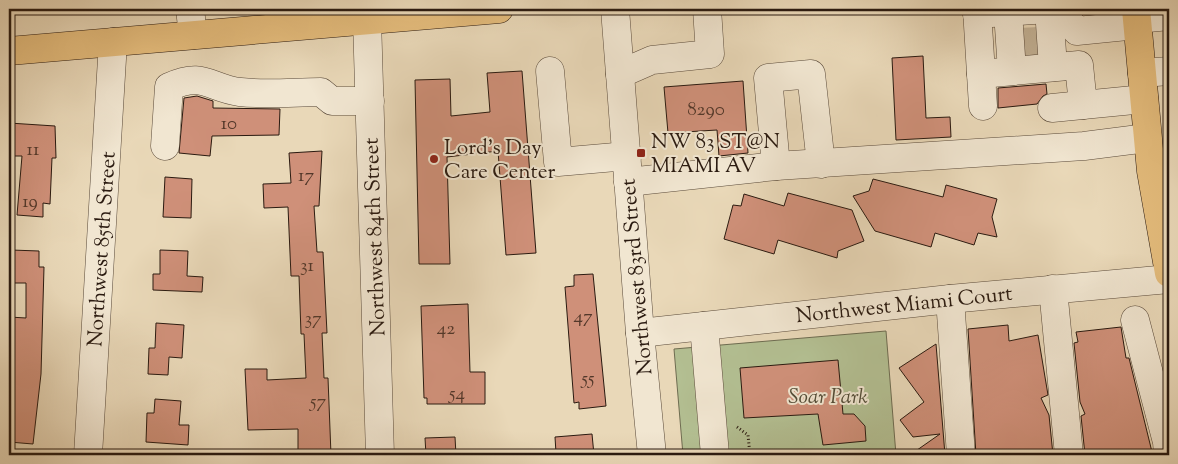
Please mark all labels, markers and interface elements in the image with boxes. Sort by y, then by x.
house number: 8290 [687,97,725,124]
house number: 10 [221,111,237,138]
place label: NW 83 ST@N MIAMI AV [651,128,780,182]
place label: Lord's Day Care Center [444,134,555,188]
house number: 11 [27,137,40,164]
street label: Northwest 84th Street [358,137,394,337]
marker: NW 83 ST@N MIAMI AV [635,147,647,159]
street label: Northwest 85th Street [81,150,125,348]
marker: Lord's Day Care Center [428,153,440,165]
house number: 17 [298,163,314,190]
street label: Northwest 83rd Street [614,177,662,376]
house number: 19 [22,189,38,216]
house number: 31 [300,253,315,280]
street label: Northwest Miami Court [794,280,1014,332]
house number: 47 [573,304,593,331]
house number: 37 [304,306,322,333]
house number: 42 [437,316,455,343]
house number: 55 [580,366,595,393]
house number: 54 [448,381,465,408]
park label: Soar Park [788,383,868,413]
house number: 57 [309,389,326,416]

